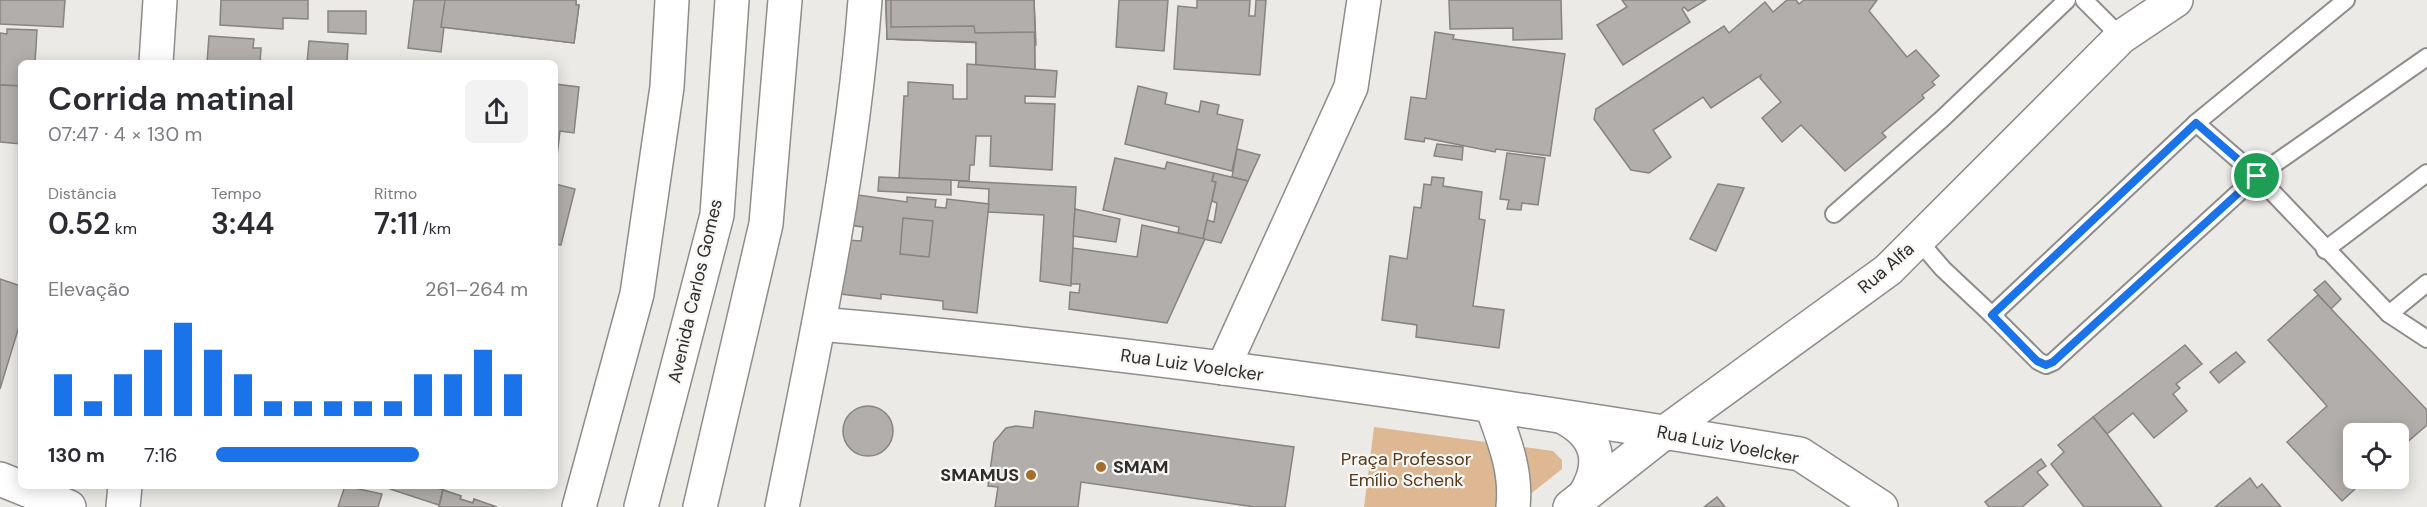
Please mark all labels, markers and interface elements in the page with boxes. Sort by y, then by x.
text: Corrida matinal [48,77,294,120]
button: share [465,80,528,143]
text: 07:47 · 4 × 130 m [48,121,202,147]
pin [2231,150,2282,201]
icon: arrive [2240,159,2273,192]
text: Distância [48,183,116,204]
text: Tempo [211,183,261,204]
text: Ritmo [374,183,417,204]
street label: Avenida Carlos Gomes [662,197,728,385]
text: 0.52 [48,204,110,243]
text: 3:44 [211,204,274,243]
text: 7:11 [374,204,418,243]
text: km [110,218,137,239]
text: /km [418,218,451,239]
street label: Rua Alfa [1853,237,1919,299]
text: Elevação [48,276,130,302]
text: 261–264 m [425,276,528,302]
street label: Rua Luiz Voelcker [1119,343,1265,387]
street label: Rua Luiz Voelcker [1655,419,1801,471]
map controls [2343,423,2409,489]
button: locate [2343,423,2409,489]
text: 130 m [48,442,105,468]
text: 7:16 [144,442,178,468]
park label: Praça Professor Emílio Schenk [1341,447,1472,492]
place label: SMAM [1113,455,1169,479]
marker: SMAM [1094,460,1108,474]
place label: SMAMUS [940,463,1019,487]
marker: SMAMUS [1024,468,1038,482]

